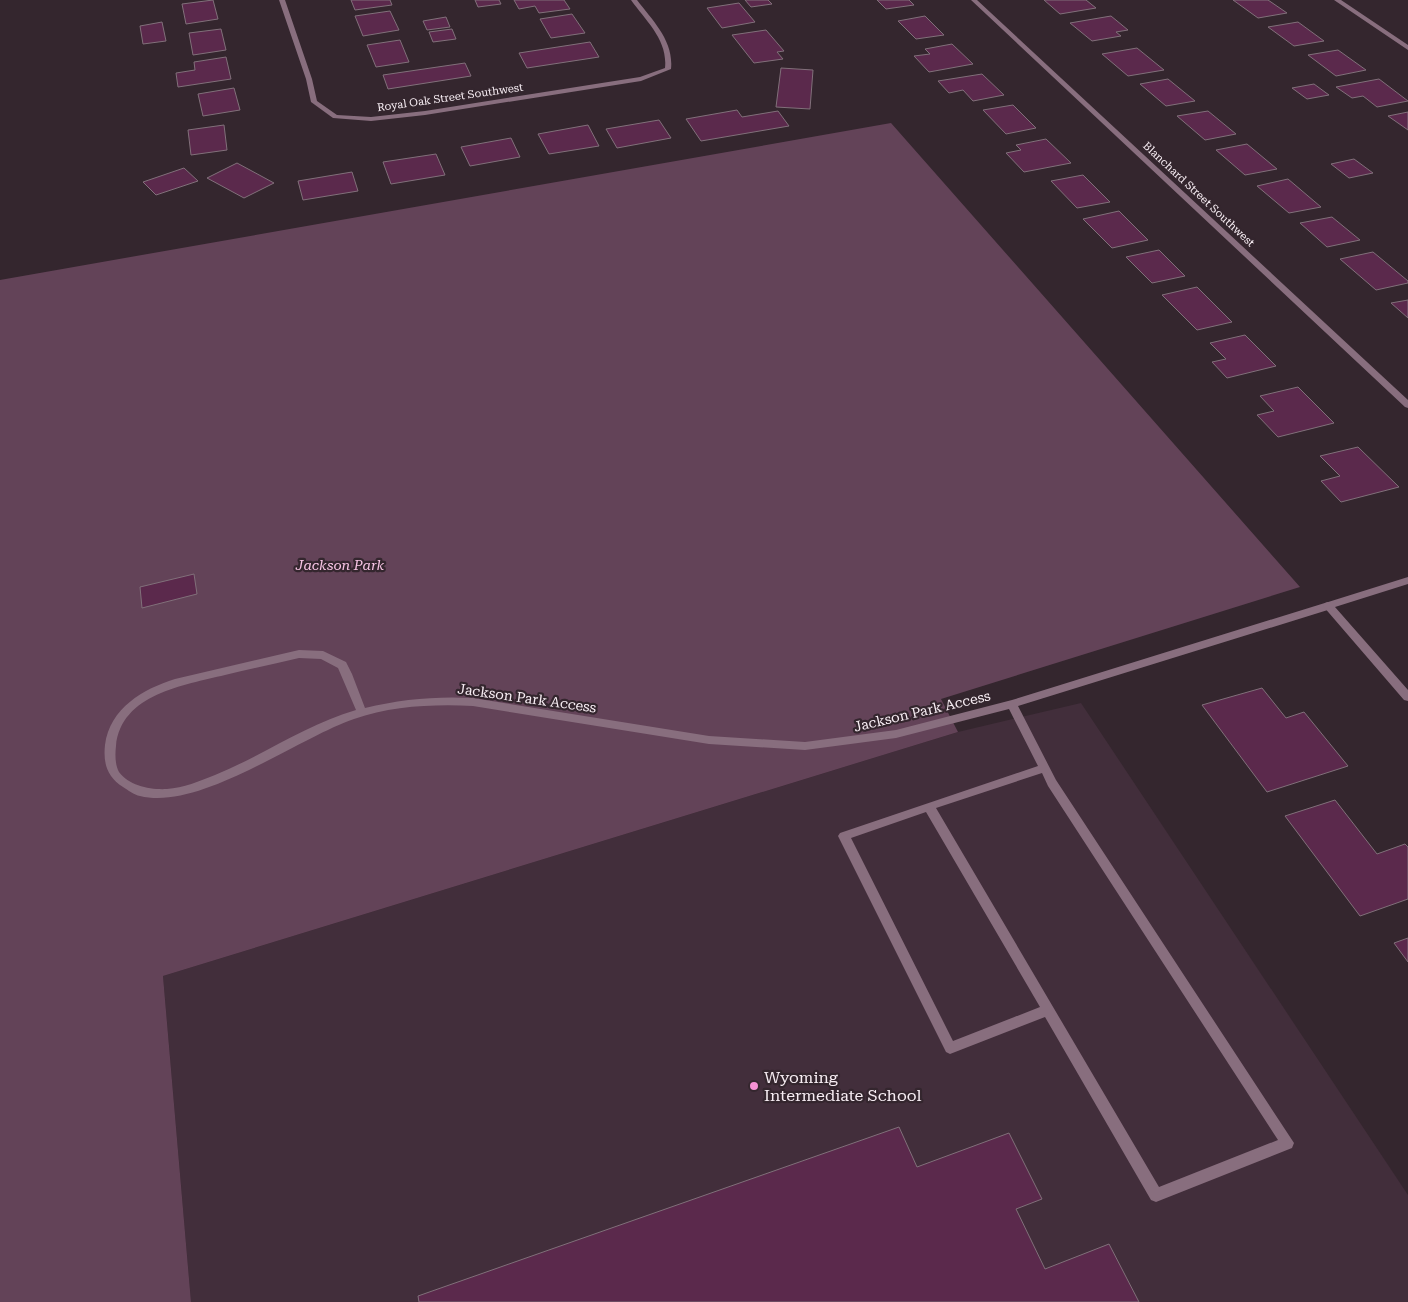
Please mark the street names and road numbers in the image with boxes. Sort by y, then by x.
street label: Royal Oak Street Southwest [376,81,524,114]
street label: Blanchard Street Southwest [1140,139,1257,249]
street label: Jackson Park Access [457,680,598,716]
street label: Jackson Park Access [852,687,992,735]

